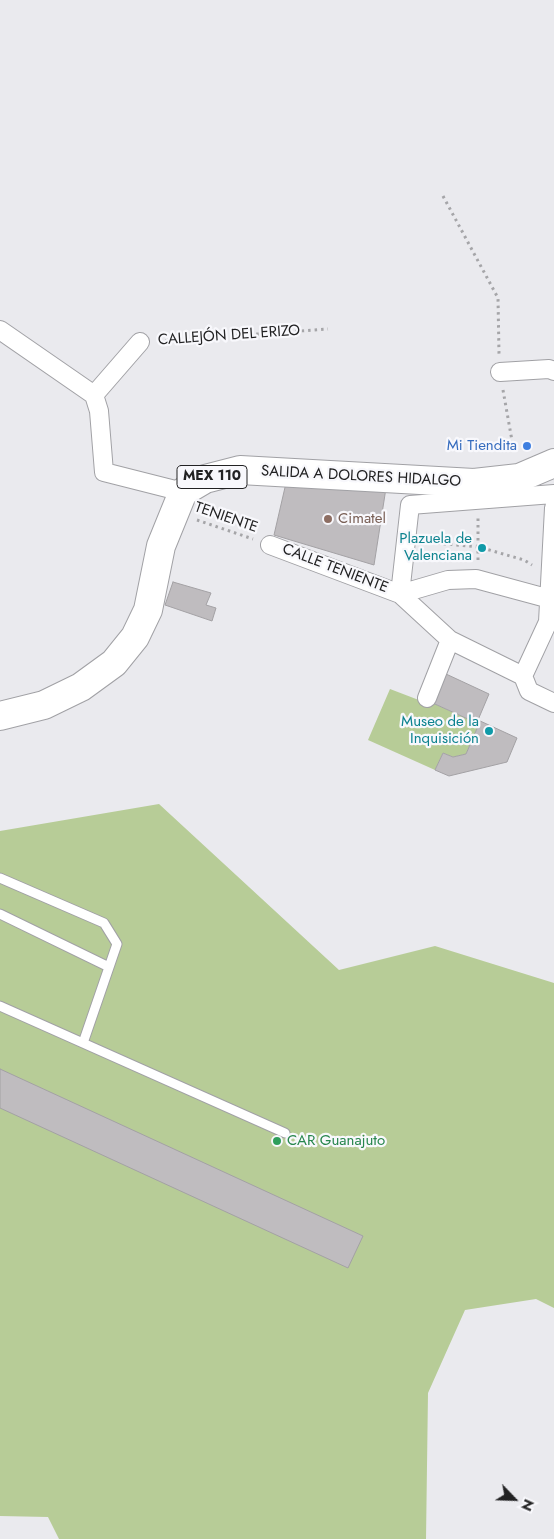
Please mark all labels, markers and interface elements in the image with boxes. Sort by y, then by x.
street label: CALLEJÓN DEL ERIZO [157,322,301,350]
place label: Mi Tiendita [447,437,517,455]
marker: Mi Tiendita [521,440,533,452]
street label: SALIDA A DOLORES HIDALGO [260,463,462,491]
road number: MEX 110 [177,466,247,488]
street label: TENIENTE [192,499,260,537]
place label: Cimatel [338,510,386,528]
marker: Cimatel [322,513,334,525]
place label: Plazuela de Valenciana [399,530,472,565]
street label: CALLE TENIENTE [280,541,390,597]
marker: Plazuela de Valenciana [476,542,488,554]
place label: Museo de la Inquisición [401,713,479,748]
marker: Museo de la Inquisición [483,725,495,737]
place label: CAR Guanajuto [287,1132,385,1150]
marker: CAR Guanajuto [271,1135,283,1147]
north arrow [489,1474,539,1524]
text: N [516,1496,539,1514]

